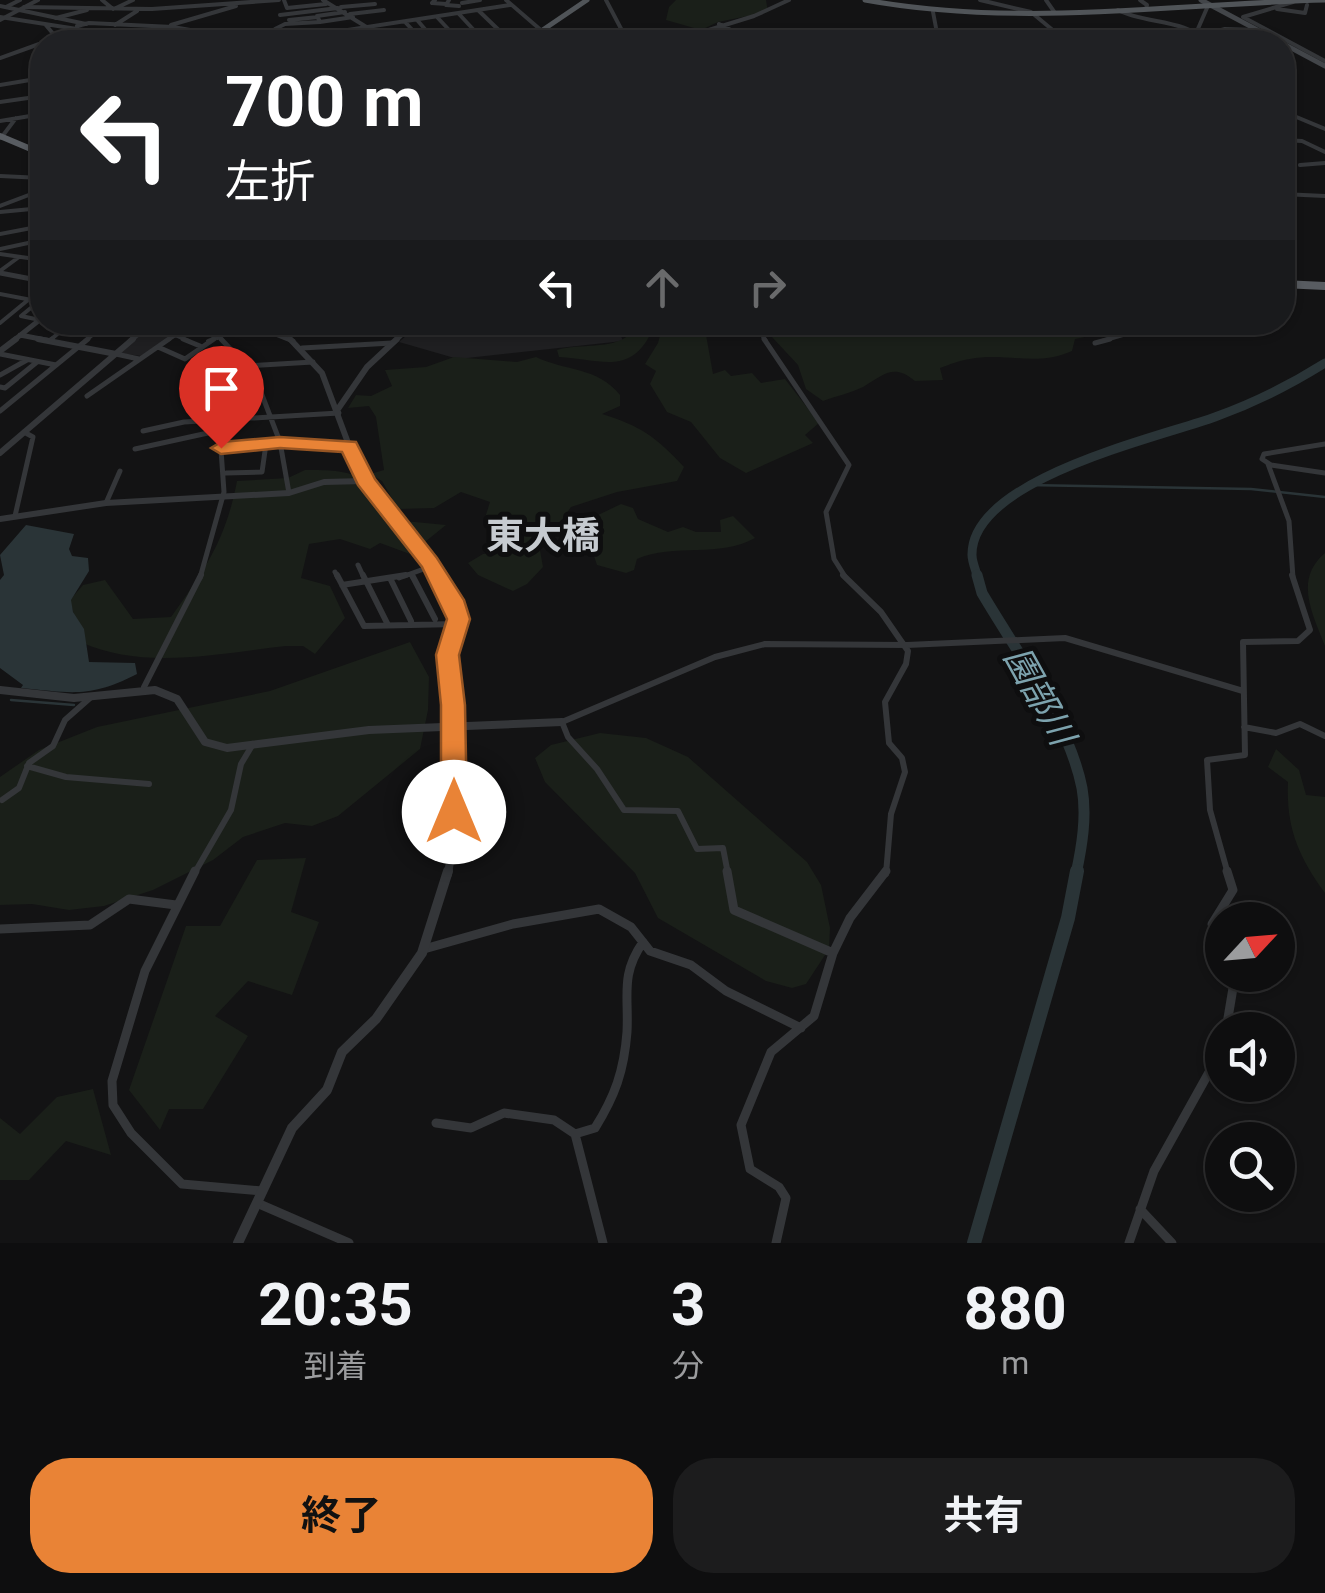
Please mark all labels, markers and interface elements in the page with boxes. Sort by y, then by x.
text: 700 m [225,61,424,143]
icon: left [60,70,190,200]
text: 左折 [225,155,315,208]
icon: left [530,260,585,315]
icon: ahead [635,260,690,315]
icon: right [740,260,795,315]
pin [179,346,264,449]
icon: arrive [194,361,249,416]
district label: 東大橋 [486,514,600,558]
water label: 園部川 [996,640,1084,755]
position arrow [402,760,506,864]
north arrow [1205,902,1295,992]
map controls [1205,902,1295,1212]
button: sound [1205,1012,1295,1102]
button: search [1205,1122,1295,1212]
text: 20:35 [258,1269,413,1340]
text: 3 [671,1269,705,1340]
text: 880 [964,1273,1067,1344]
text: m [1001,1344,1029,1382]
text: 到着 [303,1347,367,1385]
text: 分 [672,1347,704,1385]
button: 終了 [30,1458,653,1573]
button: 共有 [673,1458,1295,1573]

